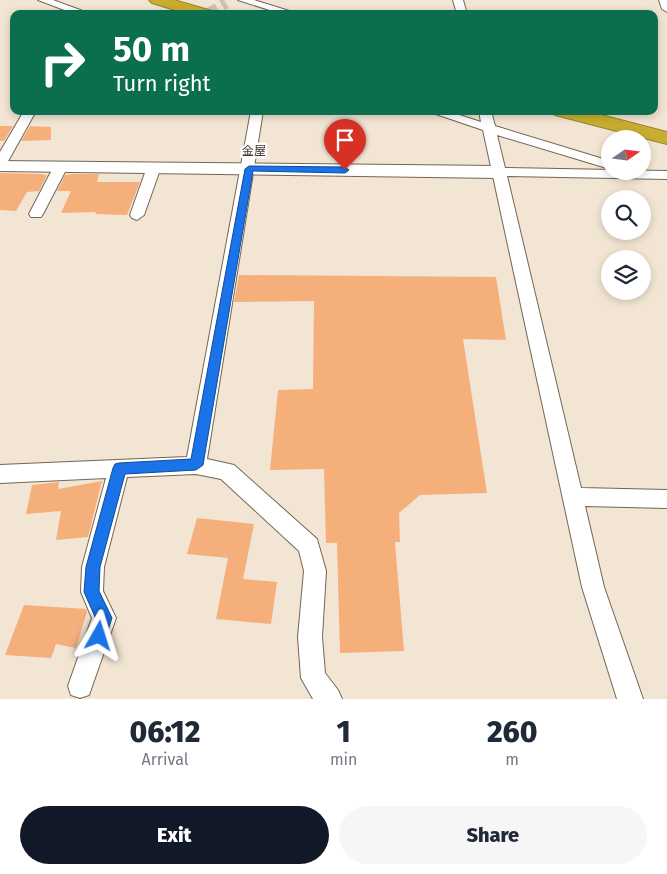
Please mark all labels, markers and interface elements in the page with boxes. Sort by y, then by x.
text: 50 m [113,28,190,70]
icon: right [30,30,95,95]
text: Turn right [113,70,210,97]
pin [324,119,366,170]
icon: arrive [331,126,359,154]
north arrow [601,130,651,180]
map controls [601,130,651,300]
district label: 金屋 [242,144,266,158]
button: search [601,190,651,240]
button: layers [601,250,651,300]
position arrow [72,609,124,661]
text: 06:12 [129,714,201,750]
text: 1 [337,714,351,750]
text: 260 [487,714,538,750]
text: Arrival [142,750,188,769]
text: min [330,750,358,769]
text: m [505,750,519,769]
button: Exit [20,806,329,864]
button: Share [339,806,647,864]

